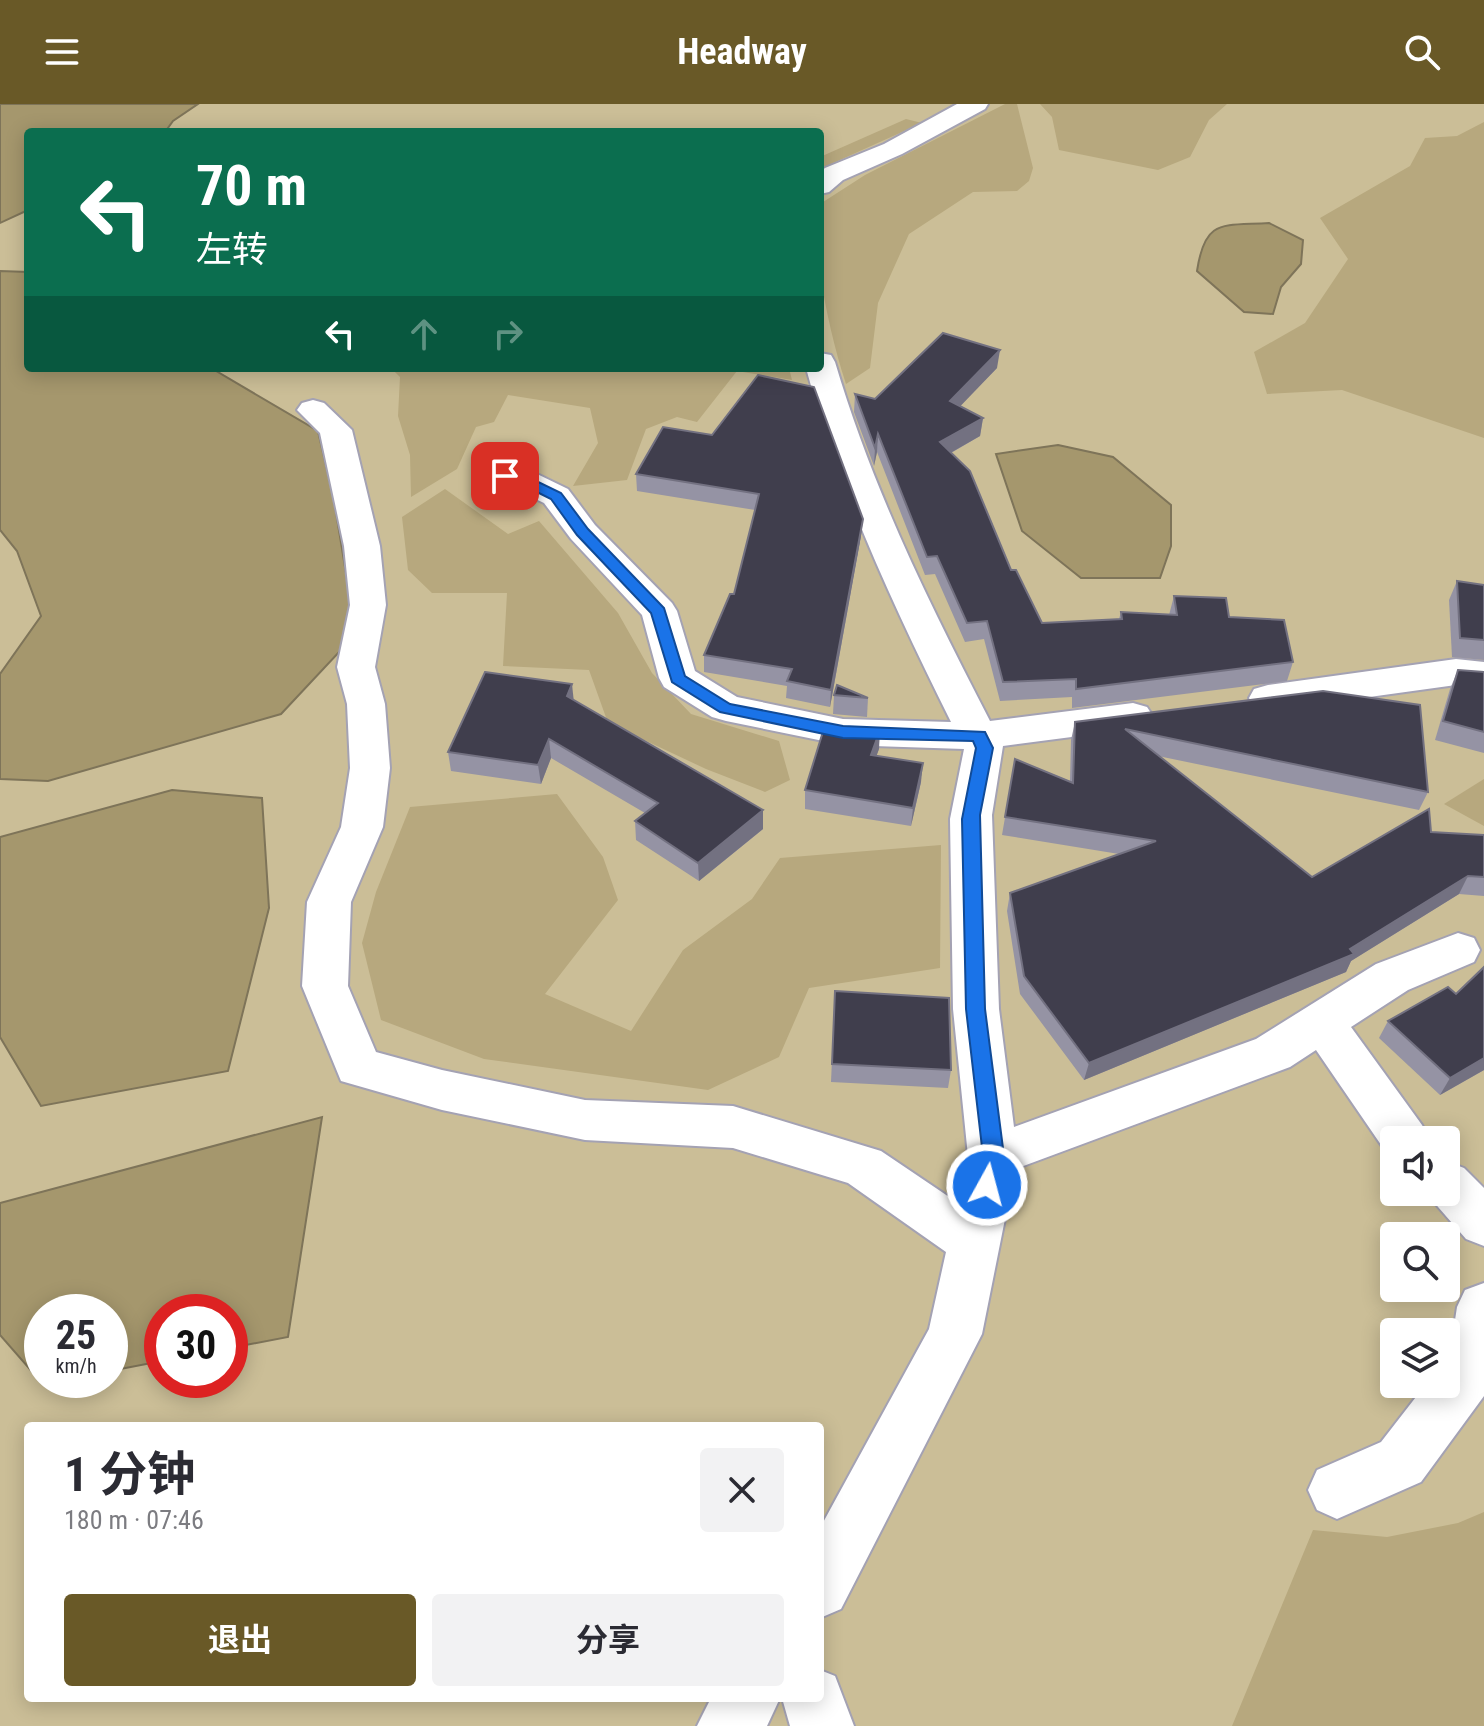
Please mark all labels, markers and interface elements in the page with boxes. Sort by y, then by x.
icon: menu [40,30,84,74]
icon: search [1400,30,1444,74]
text: Headway [677,31,807,73]
text: 70 m [196,153,307,219]
icon: left [64,160,168,264]
text: 左转 [196,229,268,271]
icon: left [318,312,362,356]
icon: ahead [402,312,446,356]
icon: right [486,312,530,356]
pin [471,442,539,510]
icon: arrive [483,454,527,498]
map controls [1380,1126,1460,1398]
button: sound [1380,1126,1460,1206]
position arrow [945,1143,1029,1227]
button: search [1380,1222,1460,1302]
speed limit sign: 30 [144,1294,248,1398]
text: 25 [56,1312,96,1359]
button: layers [1380,1318,1460,1398]
text: km/h [55,1354,97,1378]
text: 1 分钟 [64,1446,195,1503]
button: close [700,1448,784,1532]
text: 180 m · 07:46 [64,1505,204,1535]
button: 退出 [64,1594,416,1686]
button: 分享 [432,1594,784,1686]

